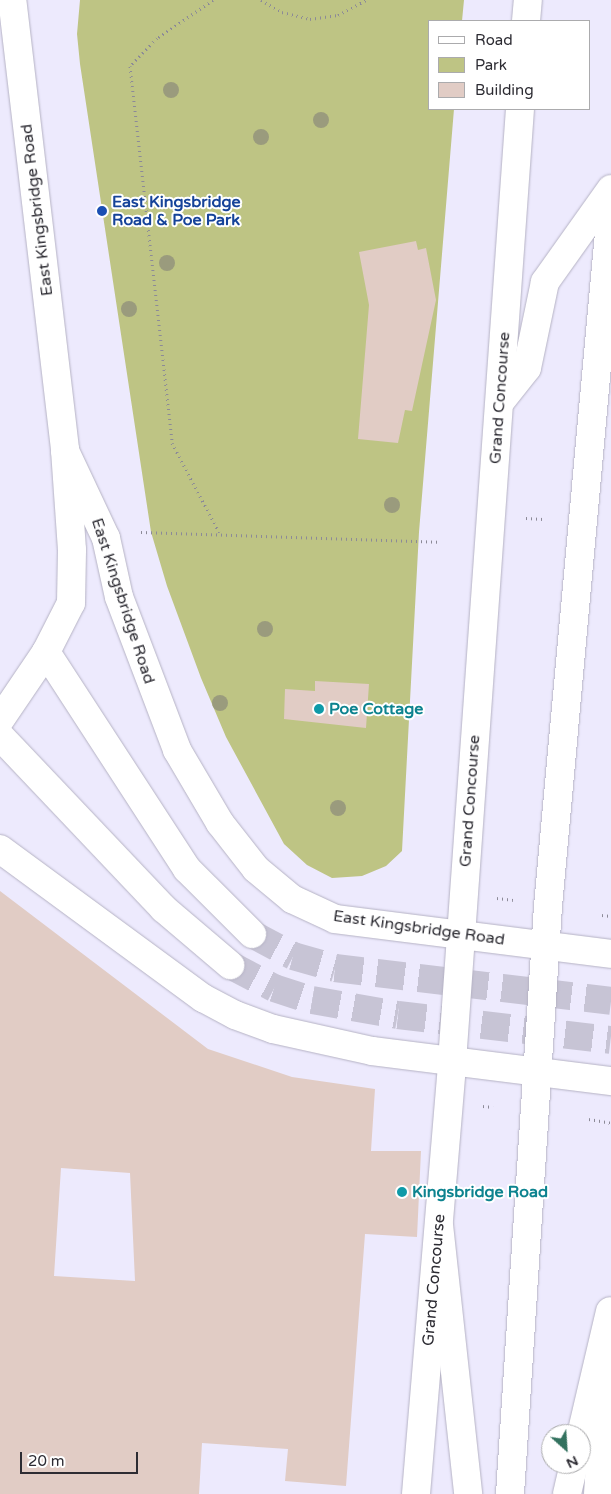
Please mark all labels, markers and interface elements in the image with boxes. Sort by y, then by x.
legend [428,20,591,110]
text: Road [475,31,513,49]
text: Park [475,56,507,74]
text: Building [475,81,534,99]
street label: East Kingsbridge Road [17,123,57,297]
place label: East Kingsbridge Road & Poe Park [112,192,241,230]
marker: East Kingsbridge Road & Poe Park [96,205,108,217]
street label: Grand Concourse [486,331,514,465]
street label: East Kingsbridge Road [87,516,159,686]
place label: Poe Cottage [329,699,423,719]
marker: Poe Cottage [313,703,325,715]
street label: Grand Concourse [456,734,484,868]
street label: East Kingsbridge Road [332,906,506,950]
place label: Kingsbridge Road [412,1182,548,1202]
marker: Kingsbridge Road [396,1186,408,1198]
street label: Grand Concourse [419,1213,449,1347]
north arrow [541,1424,591,1474]
scale bar [22,1442,140,1474]
text: 20 m [28,1452,65,1470]
text: N [564,1452,581,1472]

